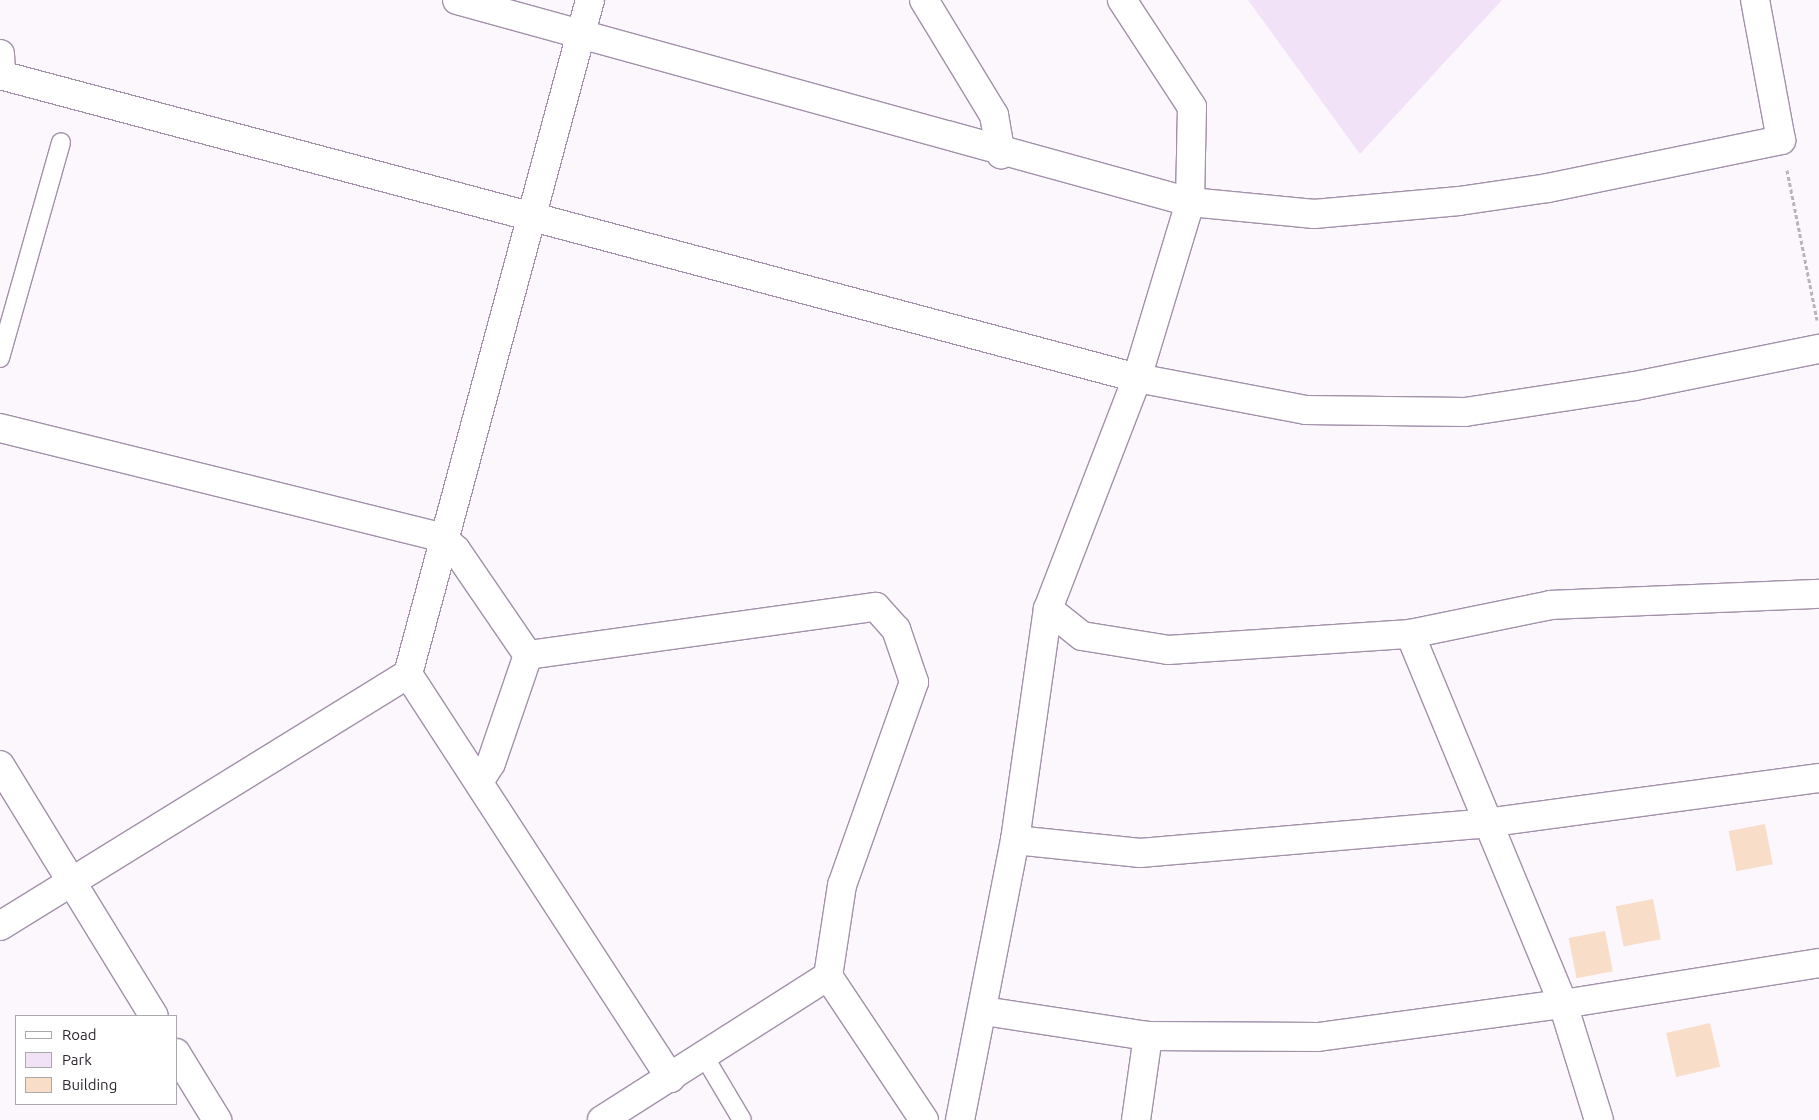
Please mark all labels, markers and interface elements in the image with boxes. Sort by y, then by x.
legend [15,1015,178,1105]
text: Road [62,1026,97,1043]
text: Park [62,1051,92,1068]
text: Building [62,1076,117,1093]

